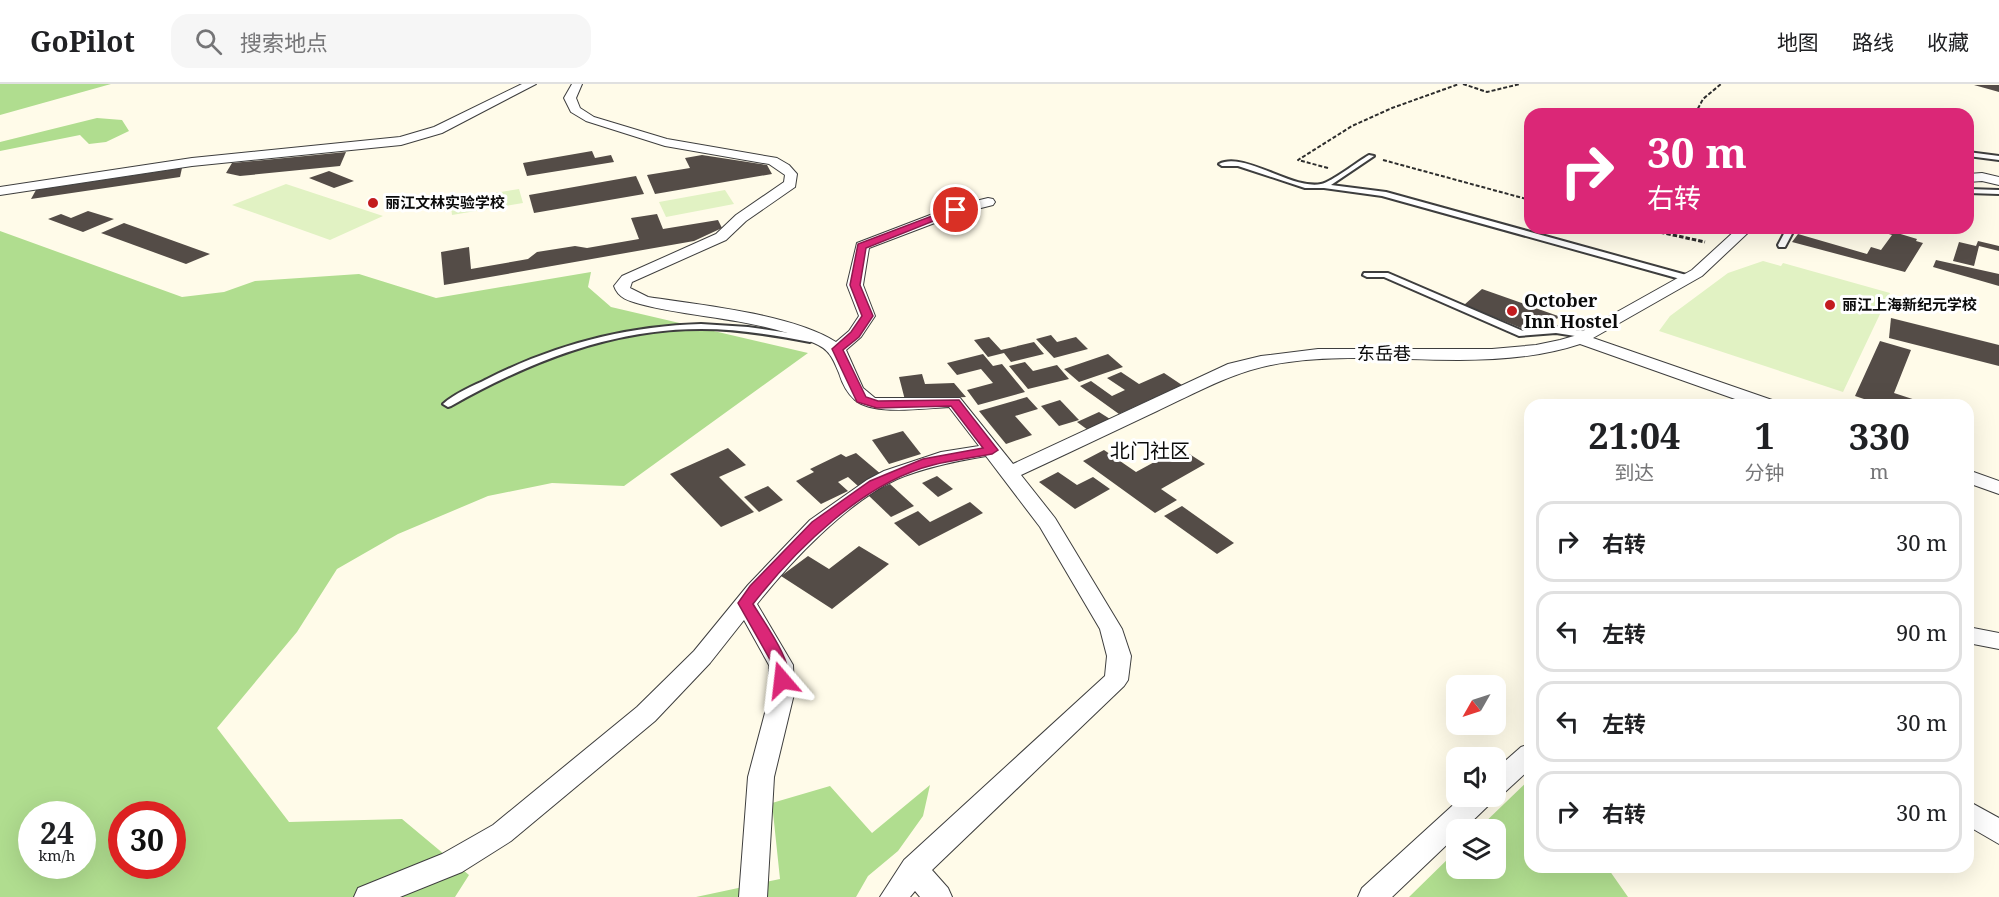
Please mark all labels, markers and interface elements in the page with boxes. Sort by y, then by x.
search box [171,14,591,68]
text: GoPilot [30,22,135,60]
icon: search [192,25,225,58]
text: 搜索地点 [240,27,328,57]
text: 地图 [1777,28,1819,56]
text: 路线 [1852,28,1894,56]
text: 收藏 [1927,28,1969,56]
text: 30 m [1647,123,1747,180]
icon: right [1548,132,1626,210]
text: 右转 [1647,179,1701,216]
pin [930,184,981,235]
place label: 丽江文林实验学校 [385,192,505,212]
icon: arrive [939,193,972,226]
marker: 丽江文林实验学校 [366,196,380,210]
place label: October Inn Hostel [1524,288,1619,333]
place label: 丽江上海新纪元学校 [1842,294,1977,314]
marker: 丽江上海新纪元学校 [1823,298,1837,312]
marker: October Inn Hostel [1505,304,1519,318]
street label: 东岳巷 [1357,341,1411,365]
text: 21:04 [1588,411,1680,460]
text: 1 [1754,411,1775,460]
text: 330 [1849,412,1910,461]
district label: 北门社区 [1110,437,1190,464]
text: m [1870,458,1889,485]
text: 到达 [1614,459,1654,486]
text: 分钟 [1745,459,1785,486]
icon: right [1551,525,1584,558]
text: 30 m [1896,527,1947,557]
text: 右转 [1602,528,1646,558]
icon: left [1551,615,1584,648]
text: 90 m [1896,617,1947,647]
text: 左转 [1602,618,1646,648]
position arrow [750,648,814,712]
north arrow [1446,675,1506,735]
map controls [1446,675,1506,879]
icon: left [1551,705,1584,738]
text: 30 m [1896,707,1947,737]
text: 左转 [1602,708,1646,738]
button: sound [1446,747,1506,807]
icon: right [1551,795,1584,828]
text: 30 m [1896,797,1947,827]
text: 右转 [1602,798,1646,828]
speed limit sign: 30 [108,801,186,879]
text: 24 [40,812,74,853]
button: layers [1446,819,1506,879]
text: km/h [39,845,75,865]

